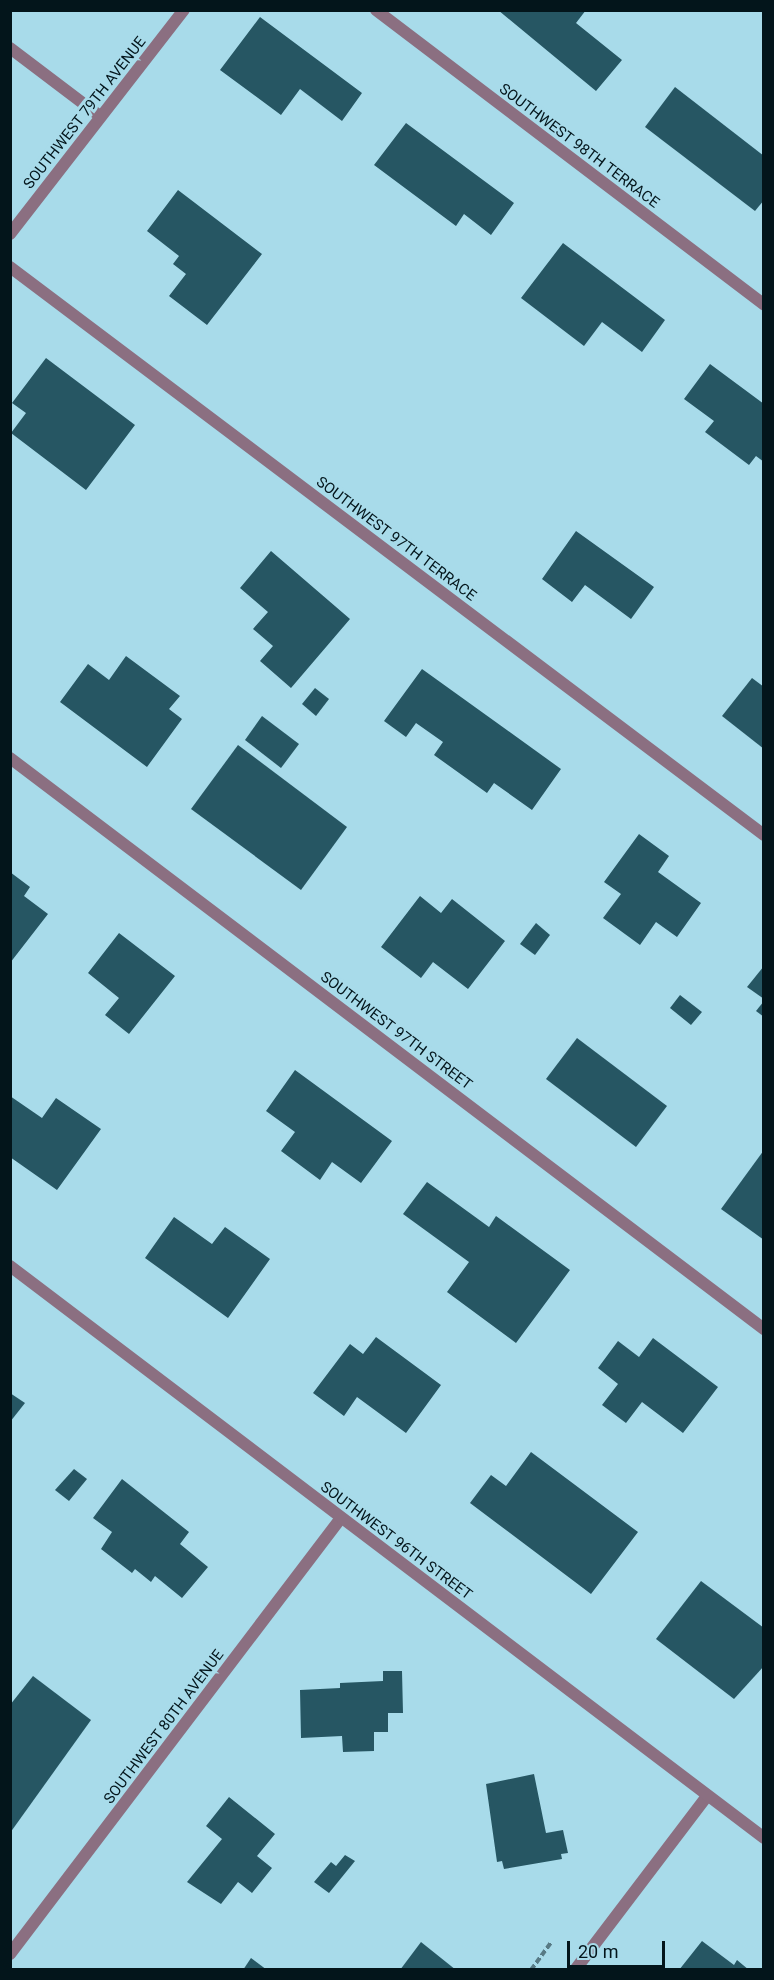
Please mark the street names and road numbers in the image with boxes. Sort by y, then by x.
street label: SOUTHWEST 79TH AVENUE [20,33,150,193]
street label: SOUTHWEST 98TH TERRACE [495,80,663,212]
street label: SOUTHWEST 97TH TERRACE [312,473,480,605]
street label: SOUTHWEST 97TH STREET [317,968,475,1094]
street label: SOUTHWEST 96TH STREET [317,1478,475,1604]
street label: SOUTHWEST 80TH AVENUE [100,1646,228,1808]

